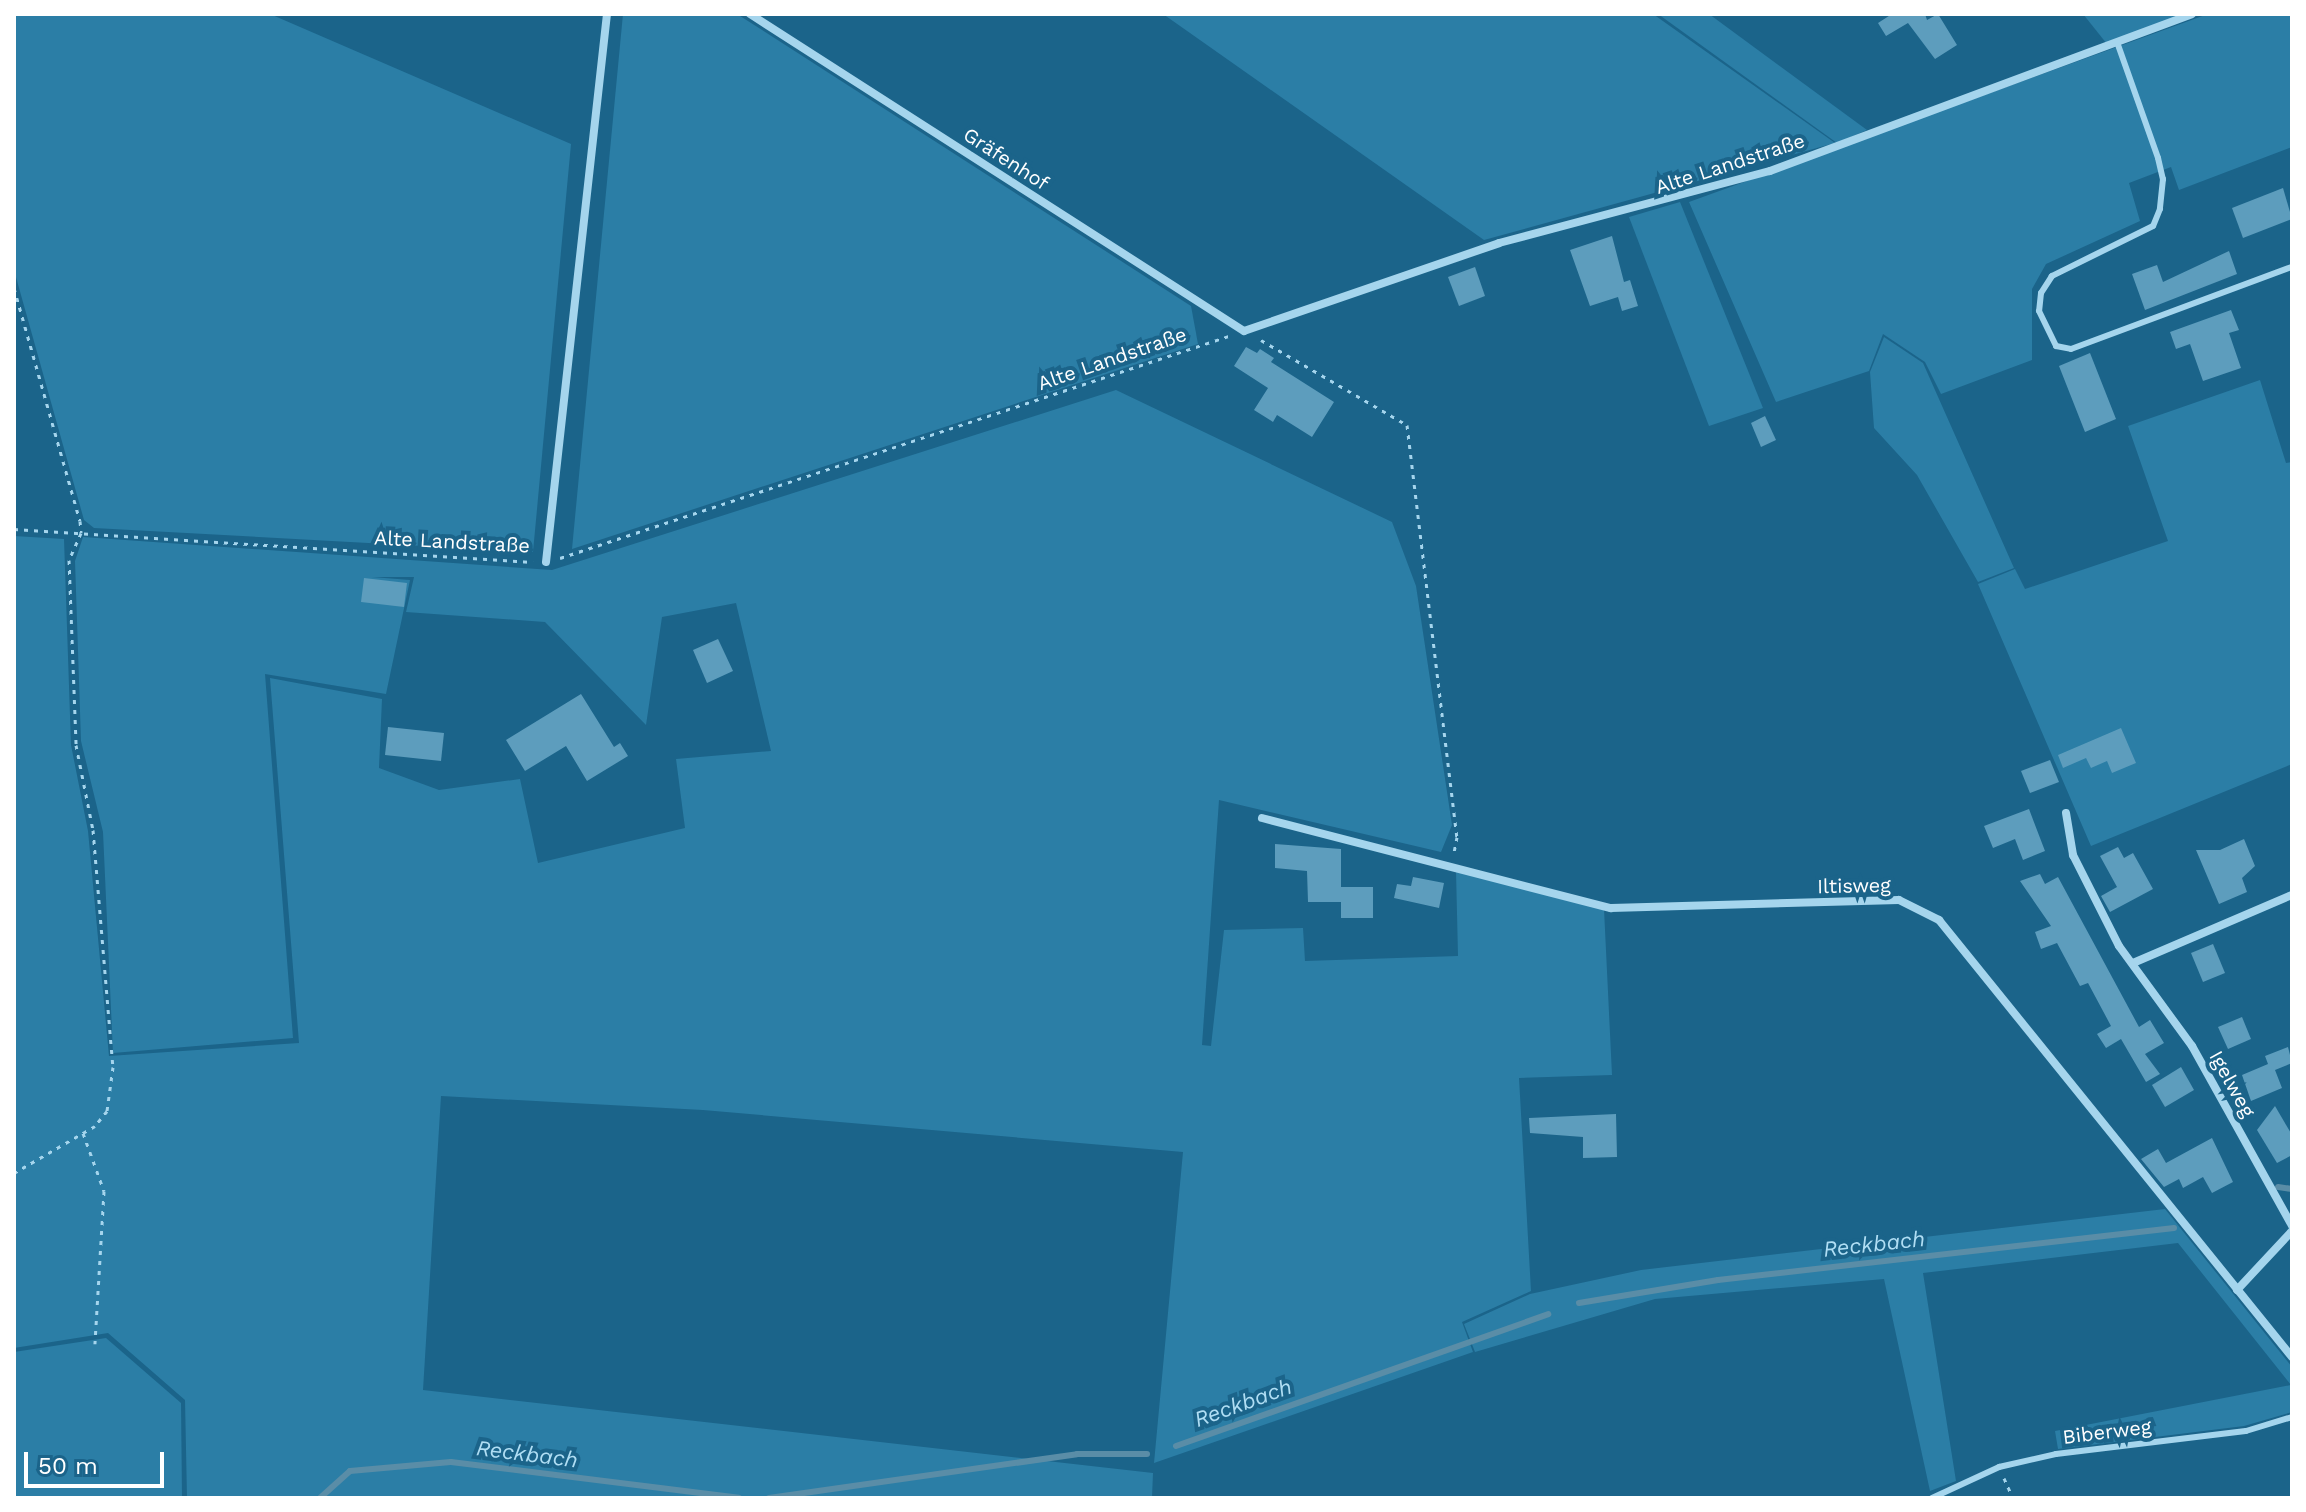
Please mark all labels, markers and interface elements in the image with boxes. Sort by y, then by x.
street label: Gräfenhof [959,122,1053,196]
street label: Alte Landstraße [1652,129,1808,199]
street label: Alte Landstraße [1034,322,1190,396]
street label: Alte Landstraße [374,526,530,558]
street label: Iltisweg [1817,873,1891,899]
street label: Igelweg [2204,1047,2260,1121]
water label: Reckbach [1822,1226,1926,1262]
water label: Reckbach [1191,1373,1295,1433]
street label: Biberweg [2061,1415,2153,1449]
water label: Reckbach [475,1435,579,1473]
scale bar [28,1436,168,1486]
text: 50 m [38,1452,98,1480]

